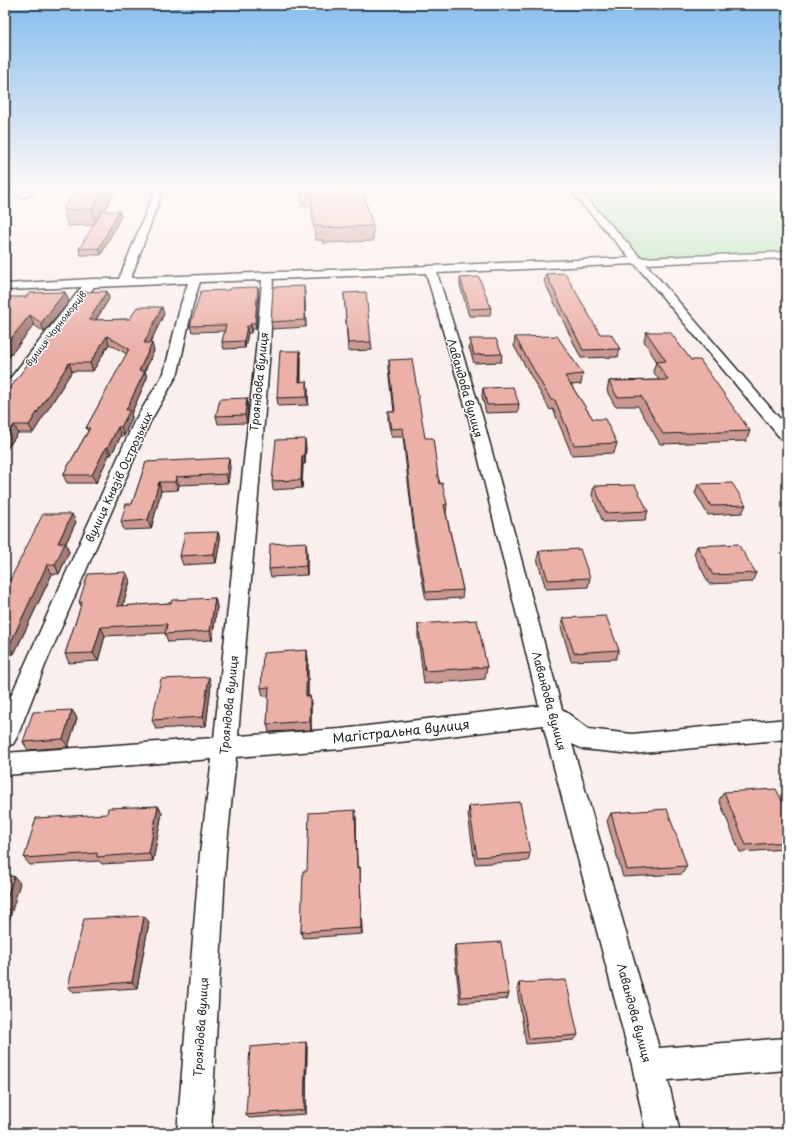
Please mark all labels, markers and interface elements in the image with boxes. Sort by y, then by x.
street label: вулиця Чорноморців [21,288,89,369]
street label: Трояндова вулиця [245,332,272,432]
street label: Лавандова вулиця [443,337,488,439]
street label: вулиця Князів Острозьких [81,409,156,545]
street label: Лавандова вулиця [528,649,571,752]
street label: Трояндова вулиця [215,655,242,755]
street label: Магістральна вулиця [332,714,470,747]
street label: Лавандова вулиця [613,961,656,1064]
street label: Трояндова вулиця [189,977,212,1077]

